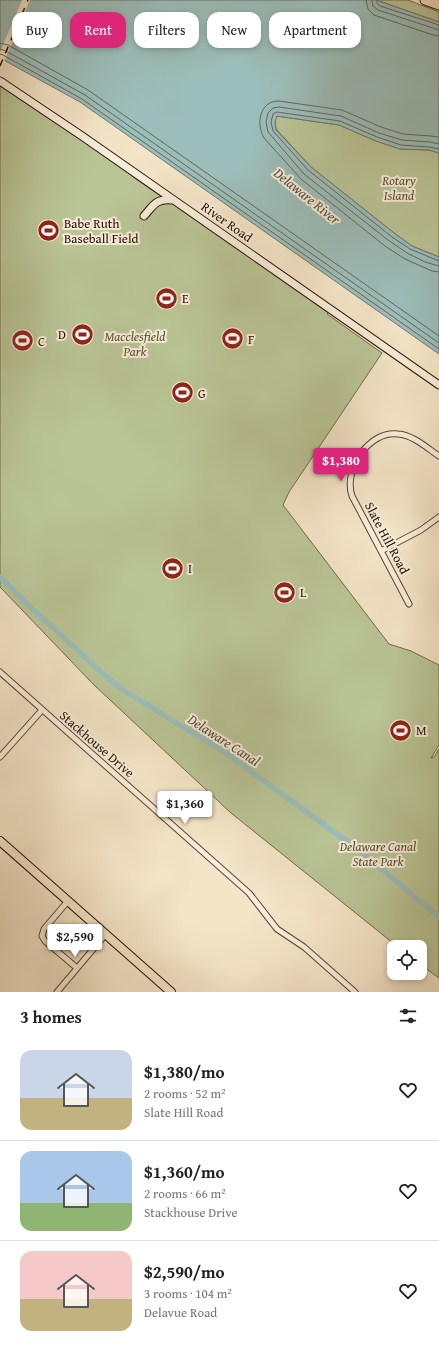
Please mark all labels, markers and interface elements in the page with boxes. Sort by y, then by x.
chip: Buy [12,12,62,48]
chip: Rent [70,12,126,48]
chip: Filters [134,12,199,48]
chip: New [207,12,261,48]
chip: Apartment [269,12,361,48]
water label: Delaware River [269,162,345,230]
park label: Rotary Island [381,171,416,205]
street label: River Road [197,197,257,247]
place label: Babe Ruth Baseball Field [64,214,139,248]
sports icon: Babe Ruth Baseball Field [36,217,62,243]
sports icon: E [154,285,180,311]
place label: E [182,289,189,308]
sports icon: D [69,321,95,347]
place label: D [58,325,66,344]
sports icon: F [220,326,246,352]
park label: Macclesfield Park [104,327,166,361]
sports icon: C [9,328,35,354]
place label: F [248,330,254,349]
place label: C [38,332,45,351]
sports icon: G [170,380,196,406]
place label: G [198,384,206,403]
pin: $1,380 [308,448,374,482]
text: $1,380 [322,451,360,470]
street label: Slate Hill Road [360,499,414,578]
sports icon: I [159,555,185,581]
place label: I [188,559,192,578]
sports icon: L [271,579,297,605]
place label: L [300,583,307,602]
street label: Stackhouse Drive [55,706,139,782]
water label: Delaware Canal [183,709,264,771]
sports icon: M [387,717,413,743]
place label: M [416,721,427,740]
pin: $1,360 [152,791,218,825]
text: $1,360 [166,794,204,813]
park label: Delaware Canal State Park [339,837,416,871]
pin: $2,590 [42,924,108,958]
text: $2,590 [56,927,94,946]
map controls [387,940,427,980]
button: locate [387,940,427,980]
text: 3 homes [20,1004,82,1029]
icon: filters [397,1005,419,1027]
text: $1,380/mo [144,1059,225,1084]
icon: home [52,1066,100,1114]
icon: heart [397,1079,419,1101]
text: 2 rooms · 52 m² [144,1084,226,1103]
text: Slate Hill Road [144,1103,223,1122]
text: $1,360/mo [144,1159,225,1184]
icon: home [52,1167,100,1215]
icon: heart [397,1180,419,1202]
text: 2 rooms · 66 m² [144,1184,226,1203]
text: Stackhouse Drive [144,1203,238,1222]
text: $2,590/mo [144,1259,225,1284]
icon: home [52,1267,100,1315]
icon: heart [397,1280,419,1302]
text: 3 rooms · 104 m² [144,1284,232,1303]
text: Delavue Road [144,1303,217,1322]

